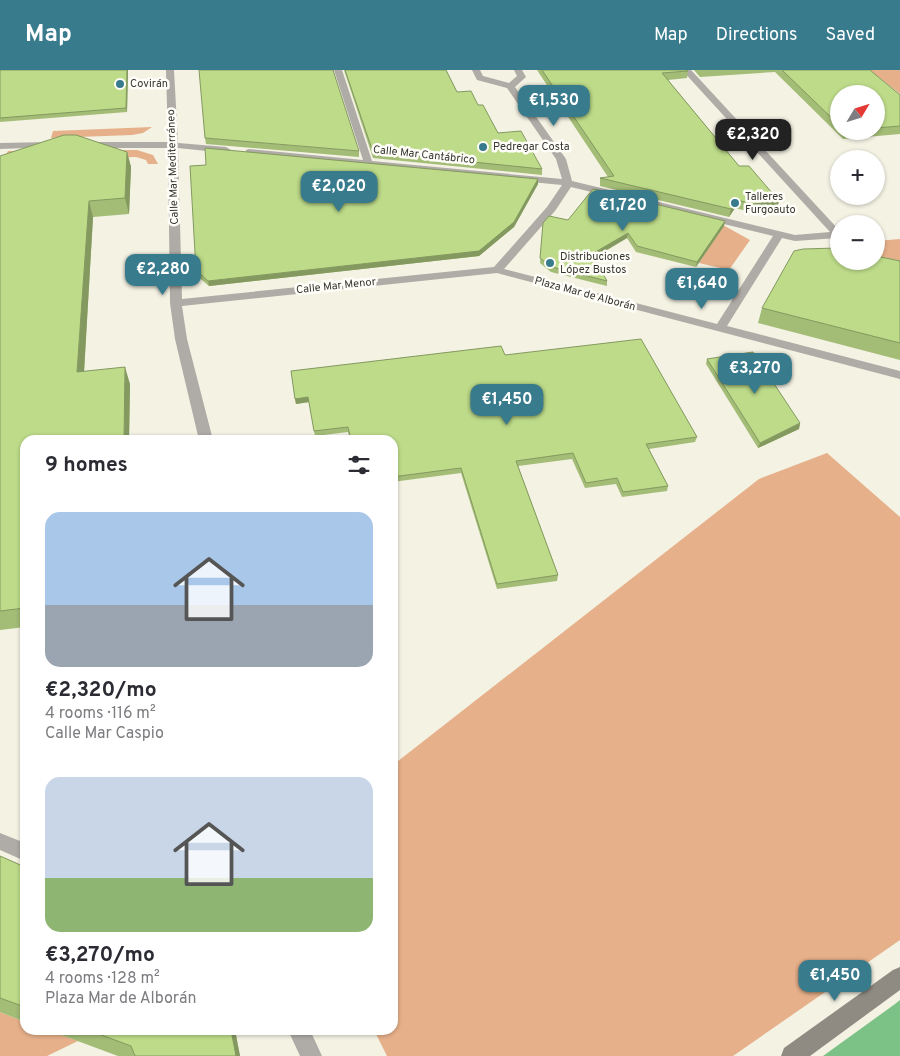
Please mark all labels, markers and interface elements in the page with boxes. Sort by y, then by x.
text: Map [25,20,72,50]
text: Map [654,24,688,47]
text: Directions [716,24,798,47]
text: Saved [826,24,875,47]
place label: Covirán [130,77,168,91]
marker: Covirán [114,78,126,90]
pin: €1,530 [513,85,595,127]
north arrow [830,85,885,140]
map controls [830,85,885,270]
text: €1,530 [529,91,579,111]
street label: Calle Mar Mediterráneo [164,109,182,225]
pin: €2,320 [712,118,794,161]
text: €2,320 [726,125,780,145]
place label: Pedregar Costa [493,140,570,154]
marker: Pedregar Costa [477,141,489,153]
street label: Calle Mar Cantábrico [372,143,476,167]
button: + [830,150,885,205]
pin: €2,020 [298,170,380,213]
text: €2,020 [312,177,366,197]
pin: €1,720 [582,190,664,232]
place label: Talleres Furgoauto [745,190,796,217]
text: €1,720 [599,196,647,216]
marker: Talleres Furgoauto [729,197,741,209]
button: − [830,215,885,270]
place label: Distribuciones López Bustos [560,250,630,277]
pin: €2,280 [122,254,204,296]
marker: Distribuciones López Bustos [544,257,556,269]
text: €2,280 [136,260,190,280]
pin: €1,640 [661,268,743,310]
street label: Plaza Mar de Alborán [533,274,637,314]
text: €1,640 [676,274,728,294]
street label: Calle Mar Menor [295,275,377,297]
pin: €3,270 [714,352,796,395]
text: €3,270 [729,359,781,379]
pin: €1,450 [466,384,548,426]
text: €1,450 [481,390,533,410]
icon: filters [345,451,373,479]
text: 9 homes [45,452,128,479]
icon: home [164,544,254,634]
text: €2,320/mo [45,677,157,704]
text: 4 rooms · 116 m² [45,704,156,724]
text: Calle Mar Caspio [45,724,164,744]
icon: home [164,809,254,899]
text: €3,270/mo [45,942,155,969]
pin: €1,450 [794,960,876,1002]
text: €1,450 [809,966,861,986]
text: 4 rooms · 128 m² [45,969,160,989]
text: Plaza Mar de Alborán [45,989,196,1009]

